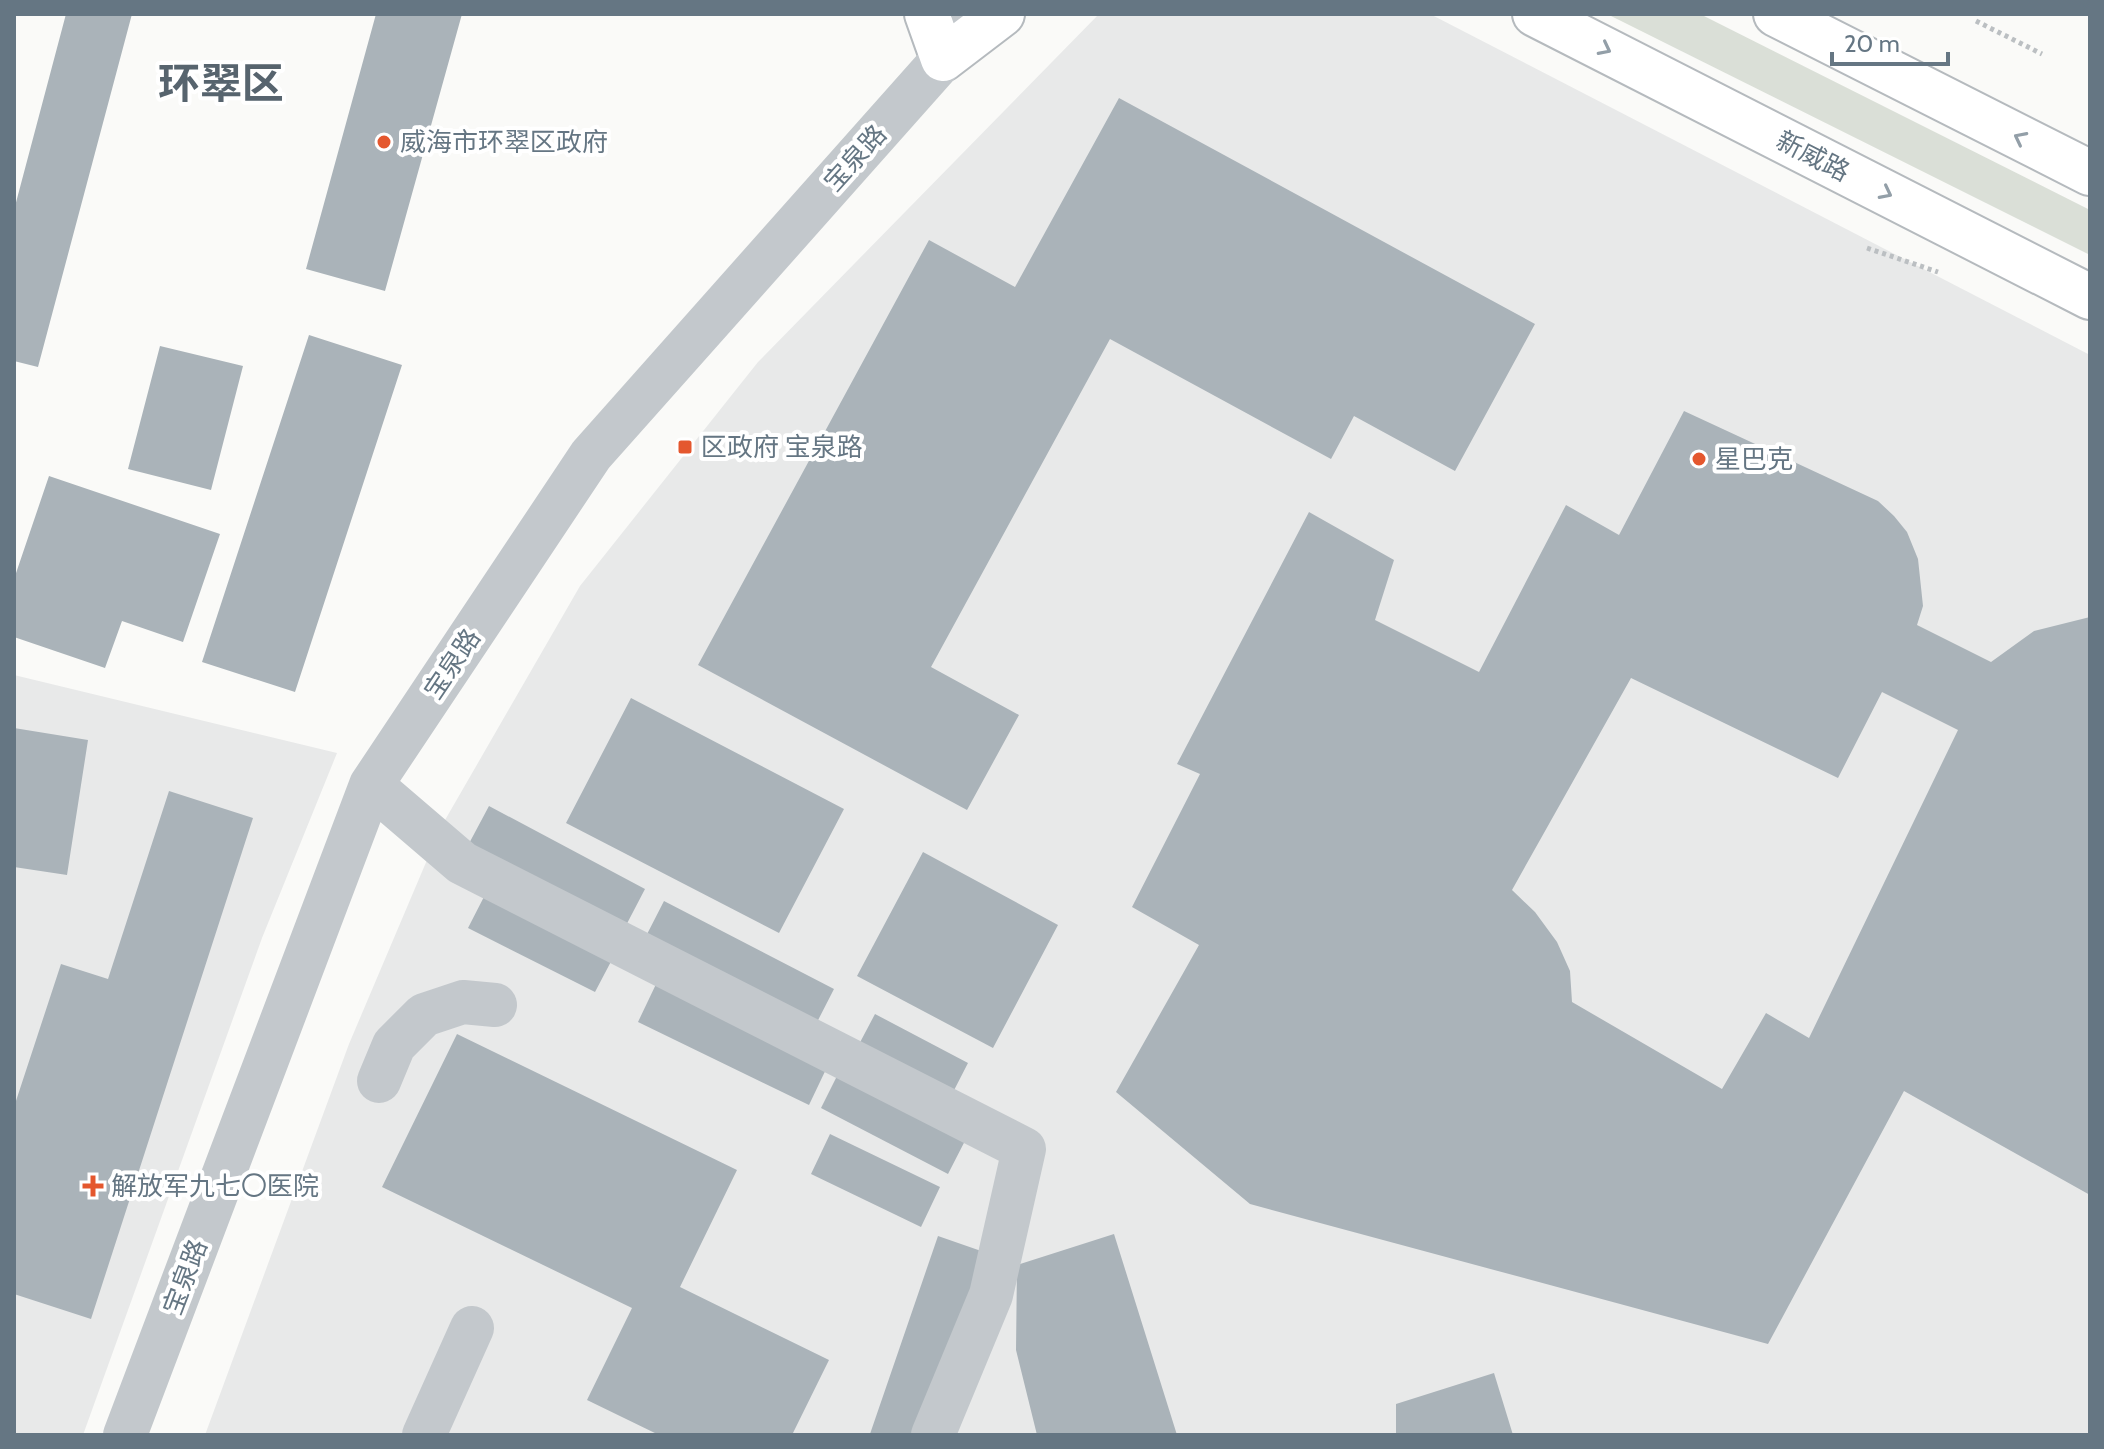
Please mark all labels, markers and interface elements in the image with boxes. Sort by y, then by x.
scale bar [1832,16,1948,66]
text: 20 m [1844,29,1900,58]
one-way arrow [1596,40,1611,55]
district label: 环翠区 [158,57,284,109]
street label: 宝泉路 [817,118,893,198]
street label: 新威路 [1771,124,1855,188]
place label: 威海市环翠区政府 [400,126,608,158]
one-way arrow [2014,132,2029,148]
marker: 威海市环翠区政府 [375,133,393,151]
one-way arrow [1878,184,1893,199]
place label: 区政府 宝泉路 [701,431,863,463]
marker: 区政府 宝泉路 [676,438,694,456]
place label: 星巴克 [1715,443,1793,475]
marker: 星巴克 [1690,450,1708,468]
street label: 宝泉路 [417,623,487,705]
place label: 解放军九七〇医院 [111,1170,319,1202]
marker: 解放军九七〇医院 [82,1175,104,1197]
street label: 宝泉路 [156,1235,214,1319]

